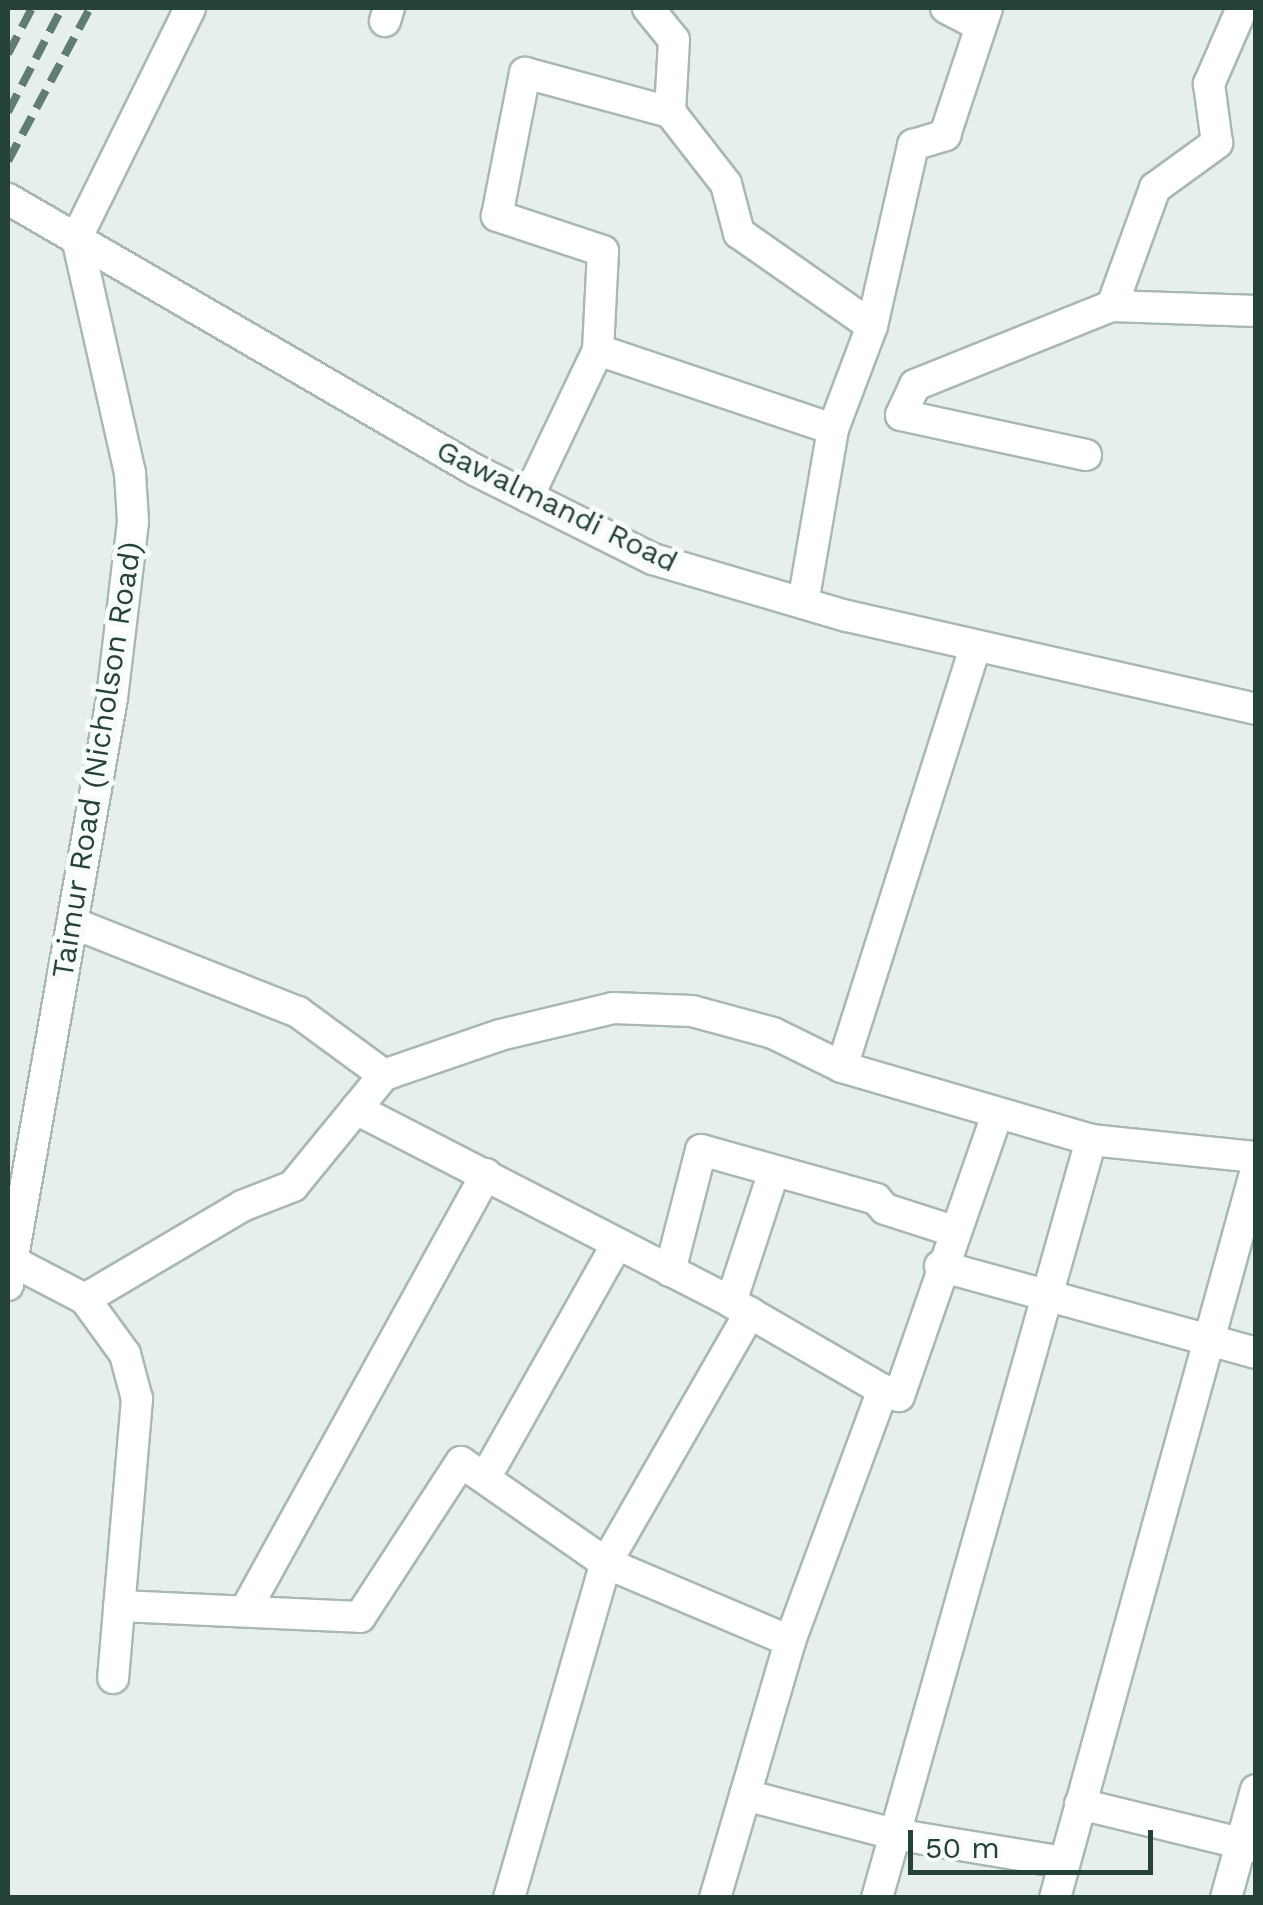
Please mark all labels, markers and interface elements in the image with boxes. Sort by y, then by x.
street label: Gawalmandi Road [431,432,683,580]
street label: Taimur Road (Nicholson Road) [45,539,149,981]
scale bar [913,1810,1158,1872]
text: 50 m [925,1830,1000,1865]

